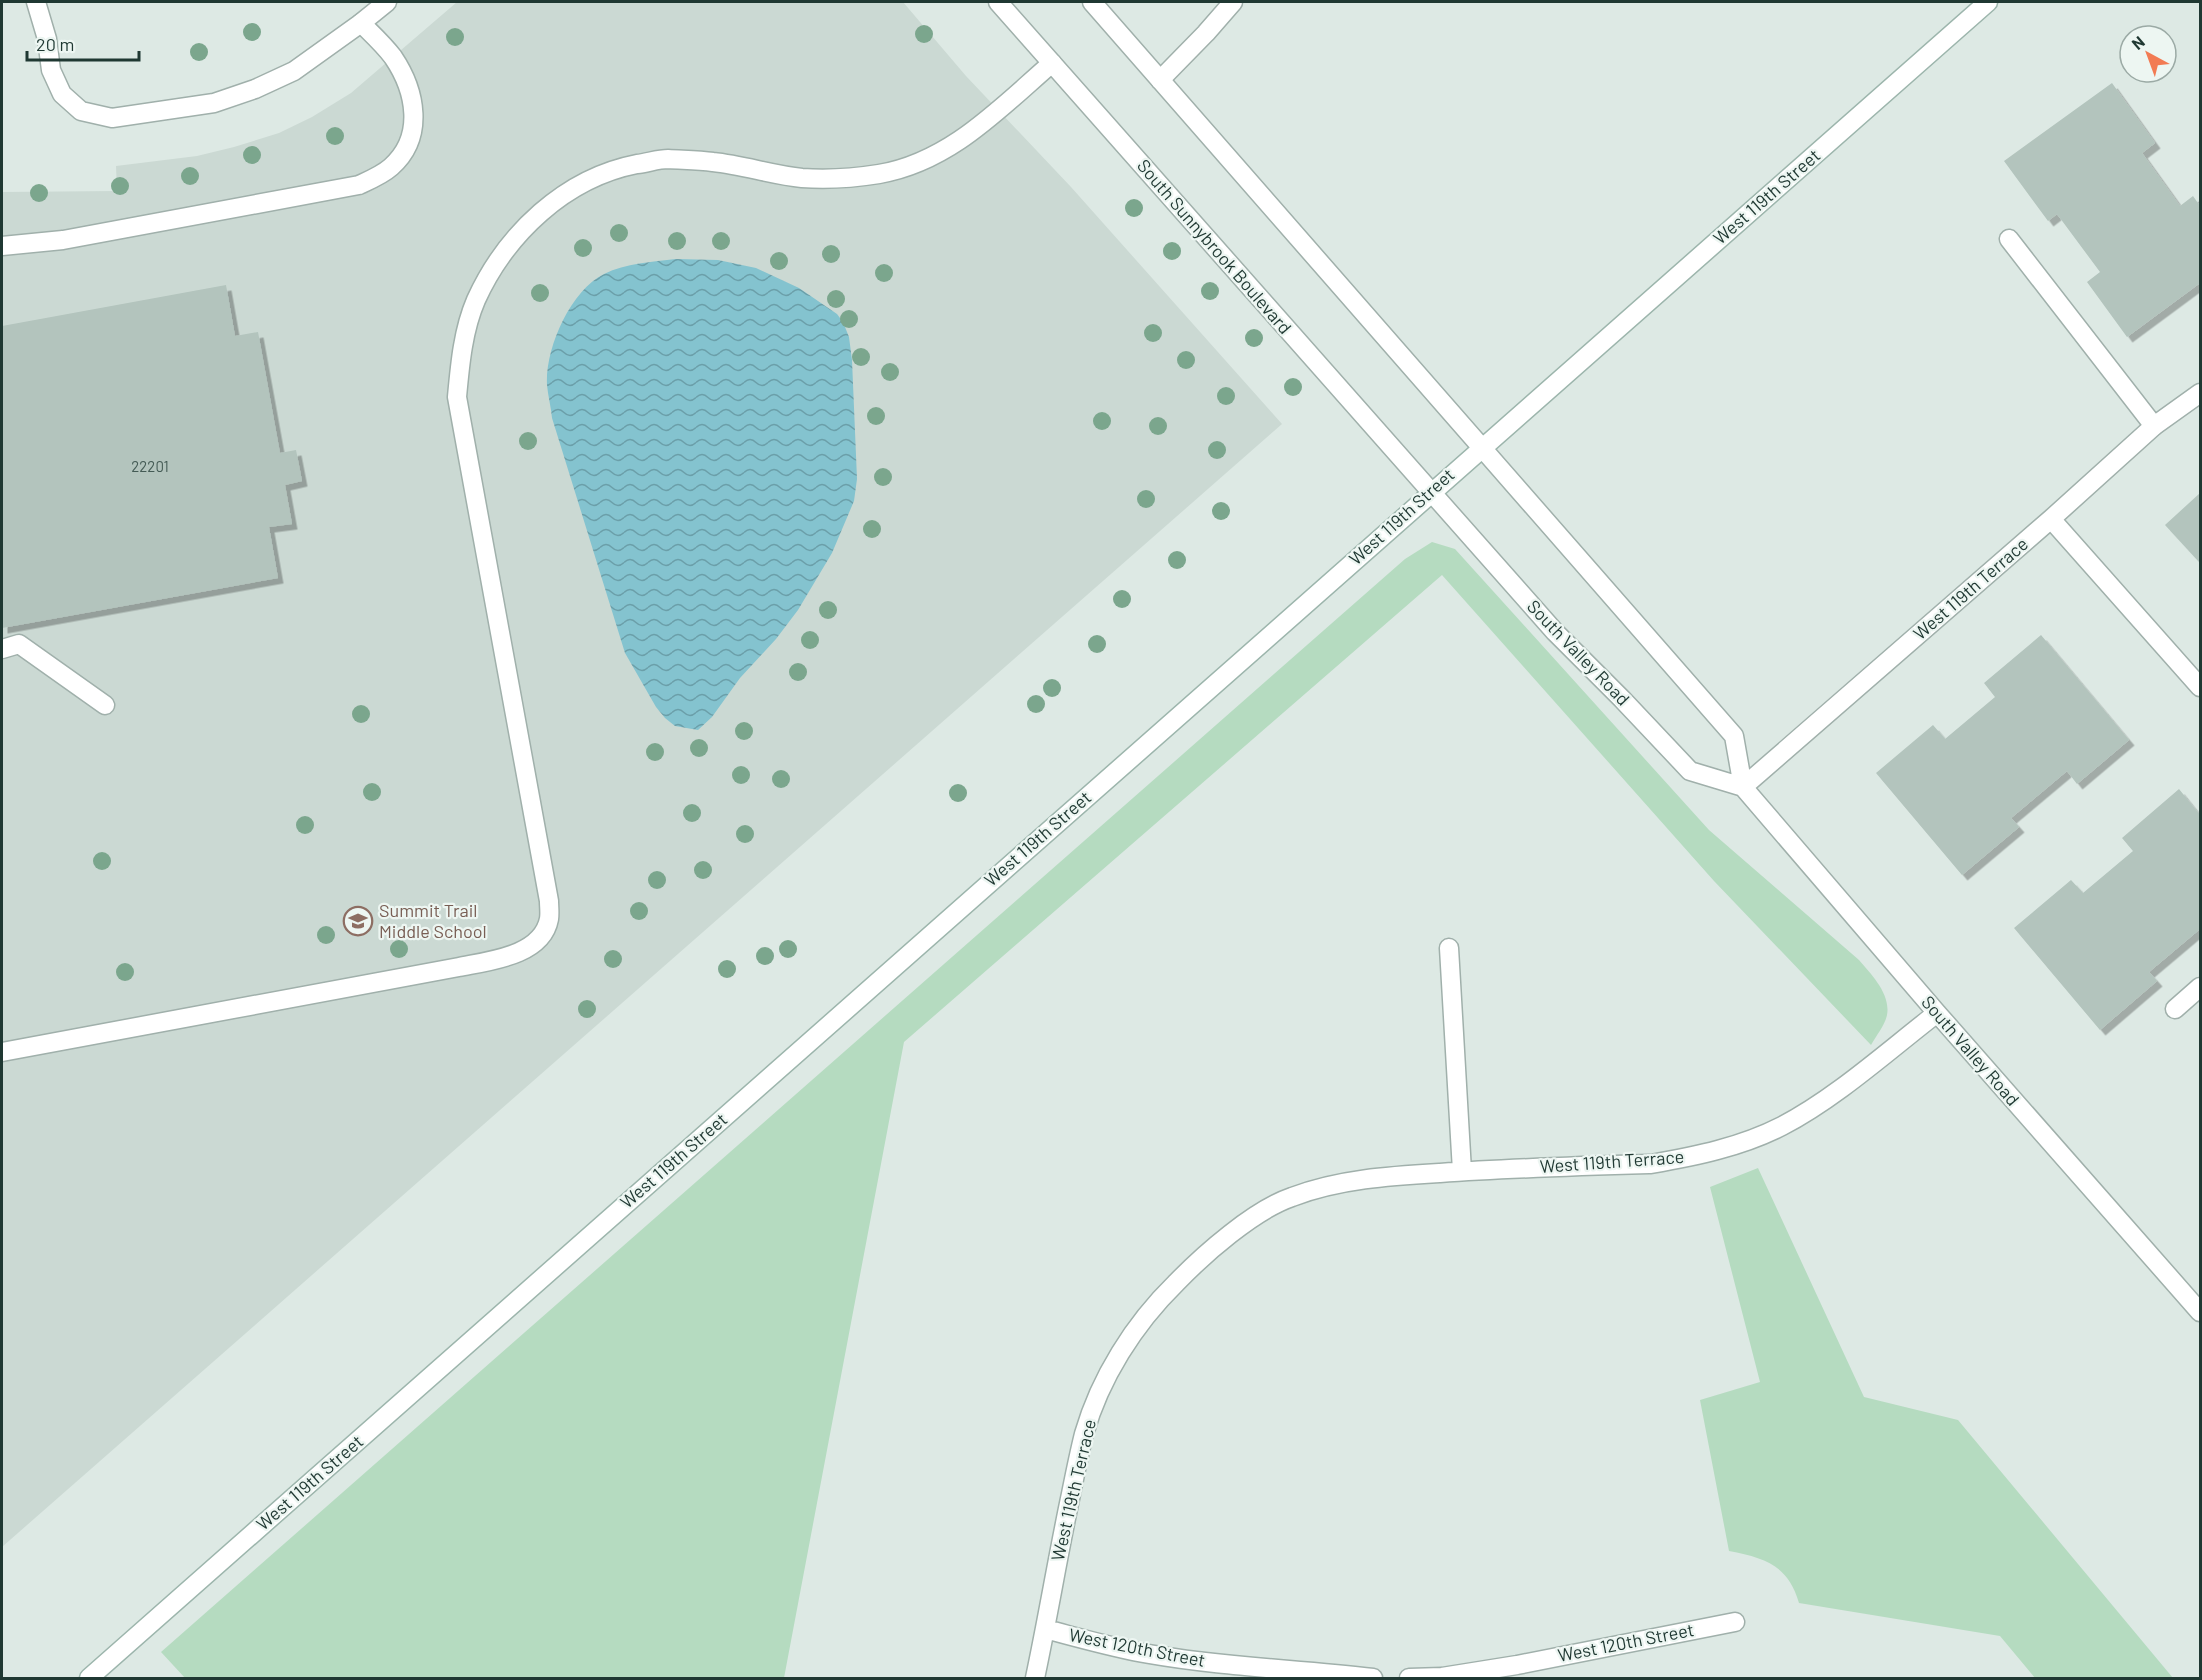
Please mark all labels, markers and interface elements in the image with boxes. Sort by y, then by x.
scale bar [27,24,140,62]
north arrow [2118,24,2178,84]
text: N [2128,32,2148,53]
text: 20 m [36,33,74,55]
street label: West 119th Street [1708,144,1824,249]
street label: South Sunnybrook Boulevard [1133,155,1297,338]
house number: 22201 [131,457,169,475]
street label: West 119th Street [1344,463,1459,569]
street label: West 119th Terrace [1908,532,2032,644]
street label: South Valley Road [1523,595,1635,710]
street label: West 119th Street [979,786,1095,891]
place label: Summit Trail Middle School [379,899,487,942]
school or university icon: Summit Trail Middle School [342,905,374,937]
street label: South Valley Road [1917,991,2024,1110]
street label: West 119th Street [615,1108,731,1213]
street label: West 119th Terrace [1539,1145,1685,1177]
street label: West 119th Terrace [1046,1417,1100,1563]
street label: West 119th Street [251,1430,367,1535]
street label: West 120th Street [1556,1618,1696,1666]
street label: West 120th Street [1067,1623,1207,1671]

